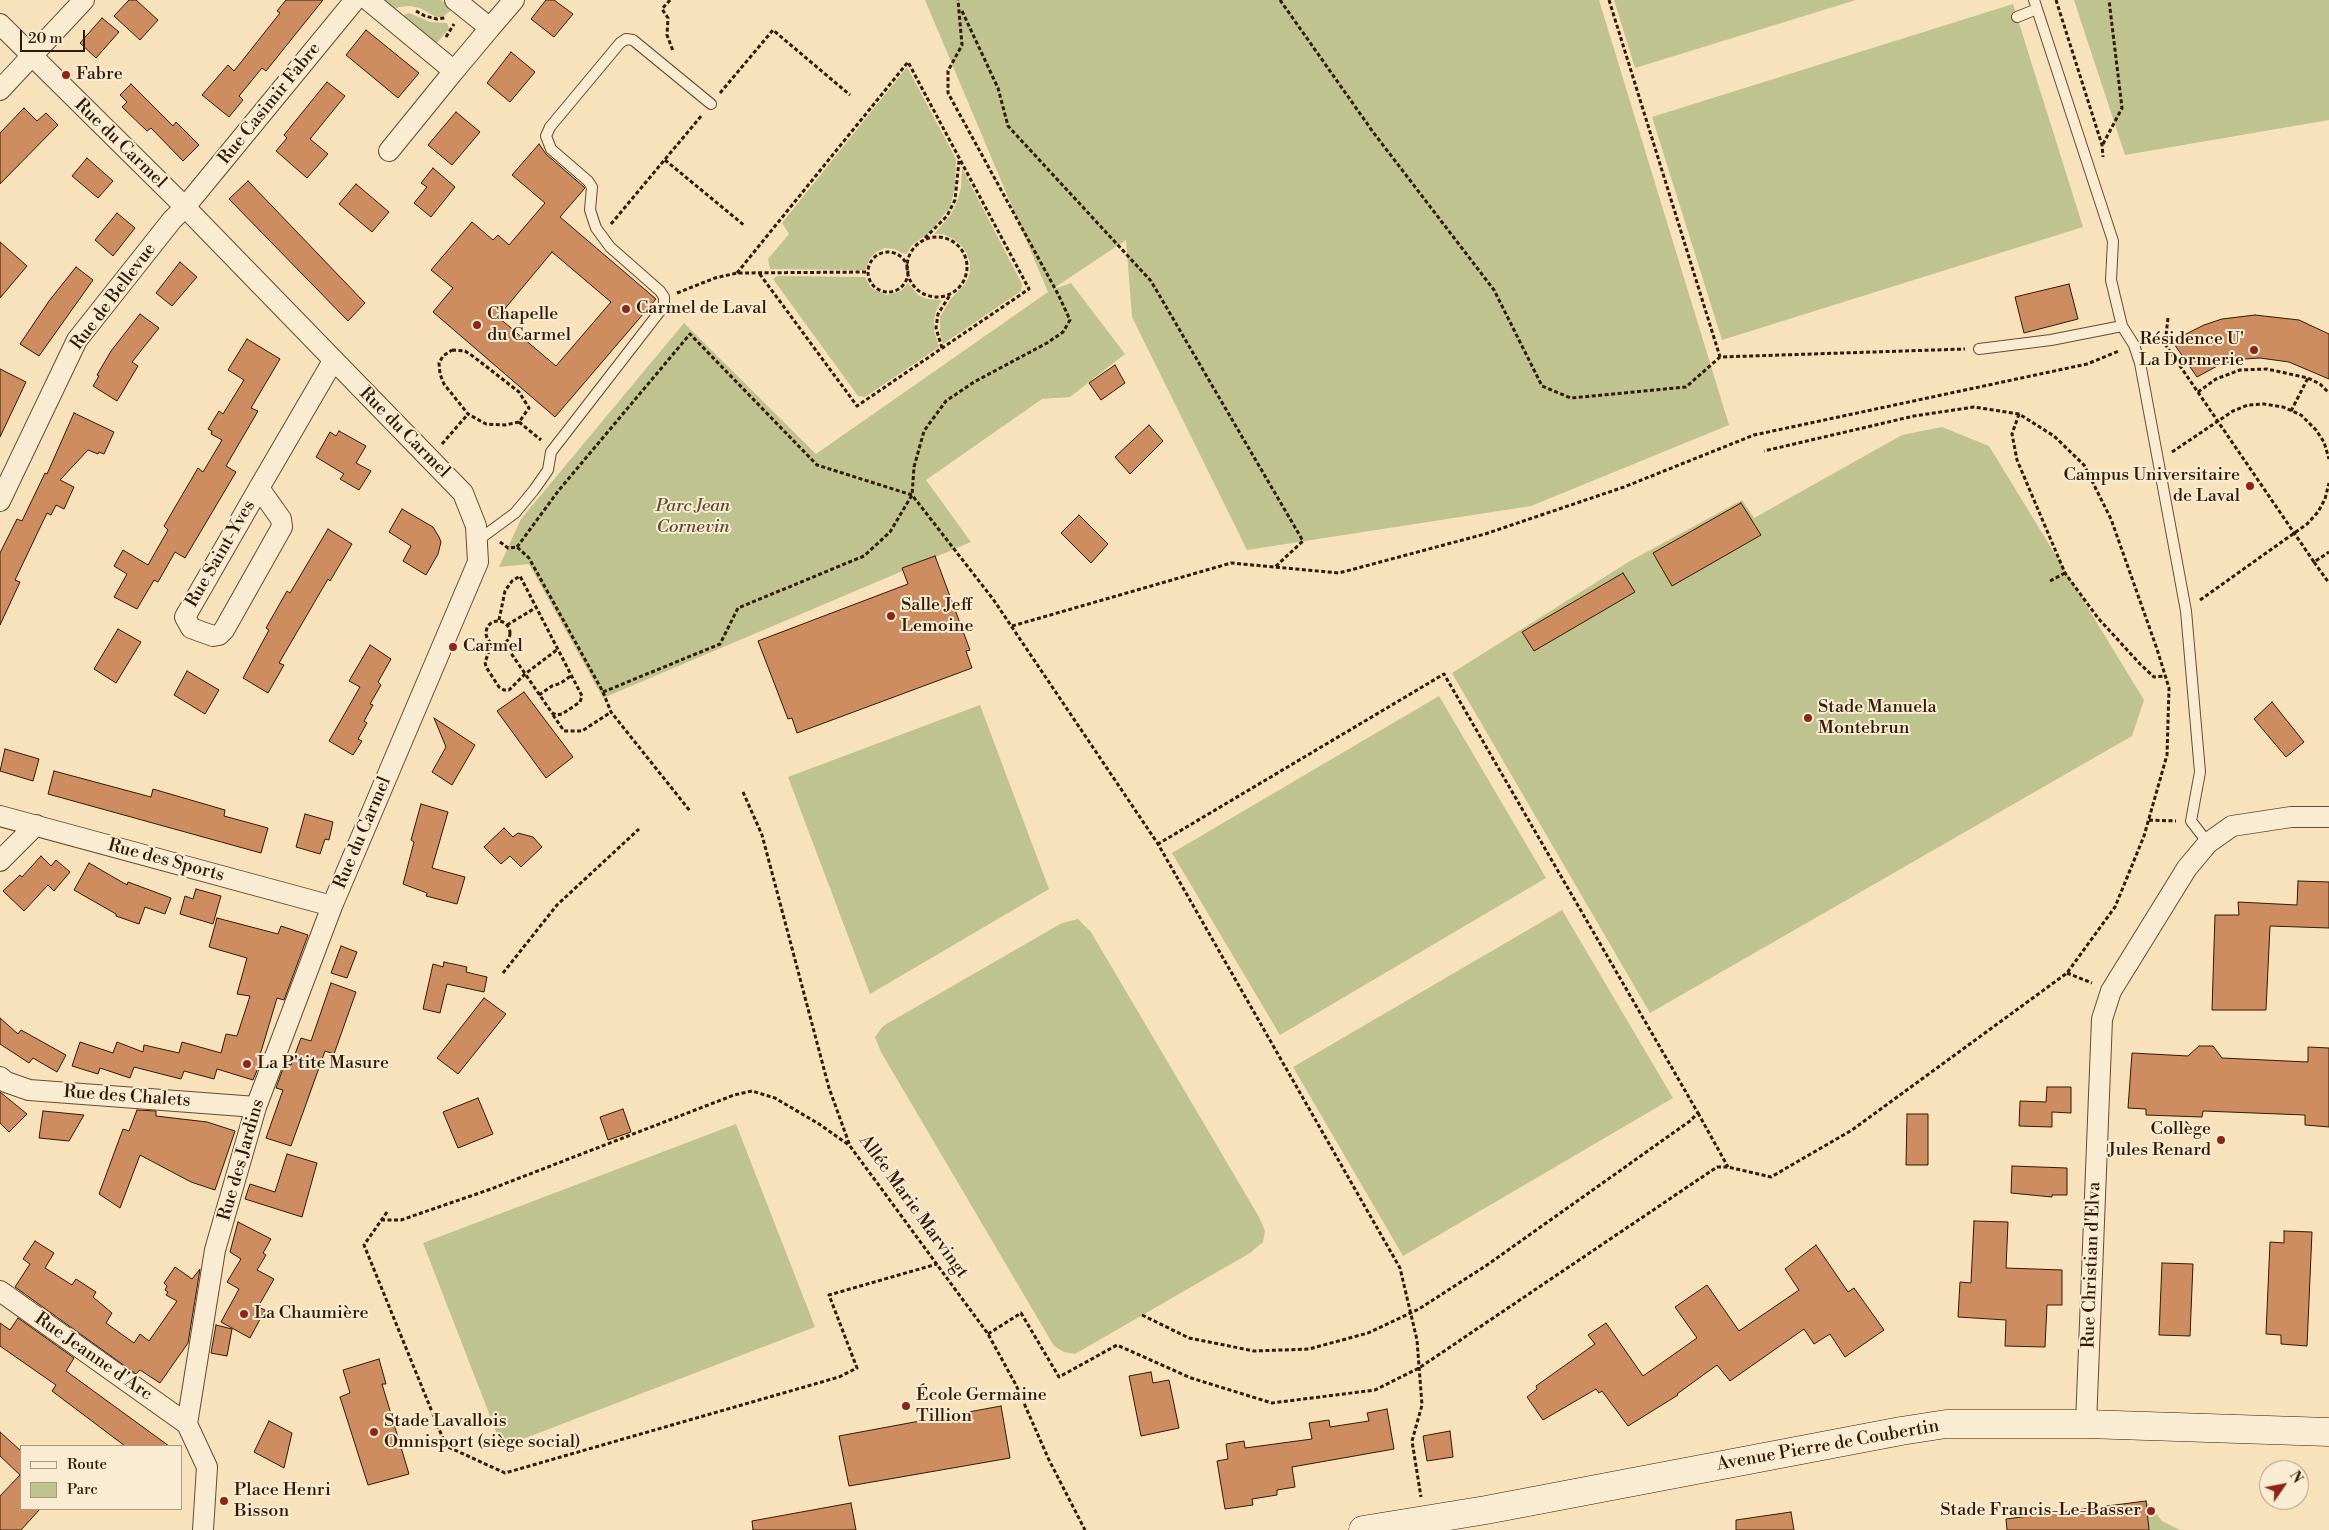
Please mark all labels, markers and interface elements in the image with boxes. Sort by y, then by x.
scale bar [22,20,88,52]
text: 20 m [28,29,63,48]
street label: Rue Casimir Fabre [214,39,326,169]
place label: Fabre [76,64,123,86]
marker: Fabre [60,69,72,81]
street label: Rue du Carmel [70,95,170,193]
street label: Rue de Bellevue [67,239,161,355]
place label: Carmel de Laval [636,298,767,320]
marker: Carmel de Laval [620,303,632,315]
place label: Chapelle du Carmel [487,304,571,346]
marker: Chapelle du Carmel [471,319,483,331]
place label: Résidence U' La Dormerie [2139,329,2244,372]
marker: Résidence U' La Dormerie [2248,344,2260,356]
street label: Rue du Carmel [354,383,454,483]
place label: Campus Universitaire de Laval [2063,465,2240,508]
marker: Campus Universitaire de Laval [2244,480,2256,492]
street label: Rue Saint-Yves [182,496,260,612]
park label: Parc Jean Cornevin [656,496,730,538]
place label: Salle Jeff Lemoine [901,595,974,638]
marker: Salle Jeff Lemoine [885,610,897,622]
place label: Carmel [463,636,523,658]
marker: Carmel [447,641,459,653]
place label: Stade Manuela Montebrun [1818,697,1937,740]
marker: Stade Manuela Montebrun [1802,712,1814,724]
street label: Rue du Carmel [330,774,396,892]
street label: Rue des Sports [105,835,227,887]
place label: La P'tite Masure [257,1053,389,1075]
marker: La P'tite Masure [241,1058,253,1070]
street label: Rue des Chalets [63,1082,191,1112]
street label: Rue des Jardins [214,1097,270,1223]
place label: Collège Jules Renard [2108,1119,2211,1162]
street label: Allée Marie Marvingt [854,1131,972,1283]
marker: Collège Jules Renard [2215,1134,2227,1146]
street label: Rue Christian d'Elva [2078,1181,2106,1349]
place label: La Chaumière [254,1303,369,1325]
street label: Rue Jeanne d'Arc [30,1308,156,1406]
marker: La Chaumière [238,1308,250,1320]
place label: École Germaine Tillion [916,1385,1047,1428]
marker: École Germaine Tillion [900,1400,912,1412]
place label: Stade Lavallois Omnisport (siège social) [384,1411,581,1454]
street label: Avenue Pierre de Coubertin [1715,1416,1941,1476]
marker: Stade Lavallois Omnisport (siège social) [368,1426,380,1438]
legend [20,1445,182,1510]
text: Route [67,1455,107,1474]
north arrow [2259,1460,2309,1510]
text: N [2285,1468,2306,1487]
text: Parc [67,1480,98,1499]
place label: Place Henri Bisson [234,1480,331,1522]
marker: Place Henri Bisson [218,1495,230,1507]
place label: Stade Francis-Le-Basser [1940,1500,2141,1522]
marker: Stade Francis-Le-Basser [2145,1505,2157,1517]

